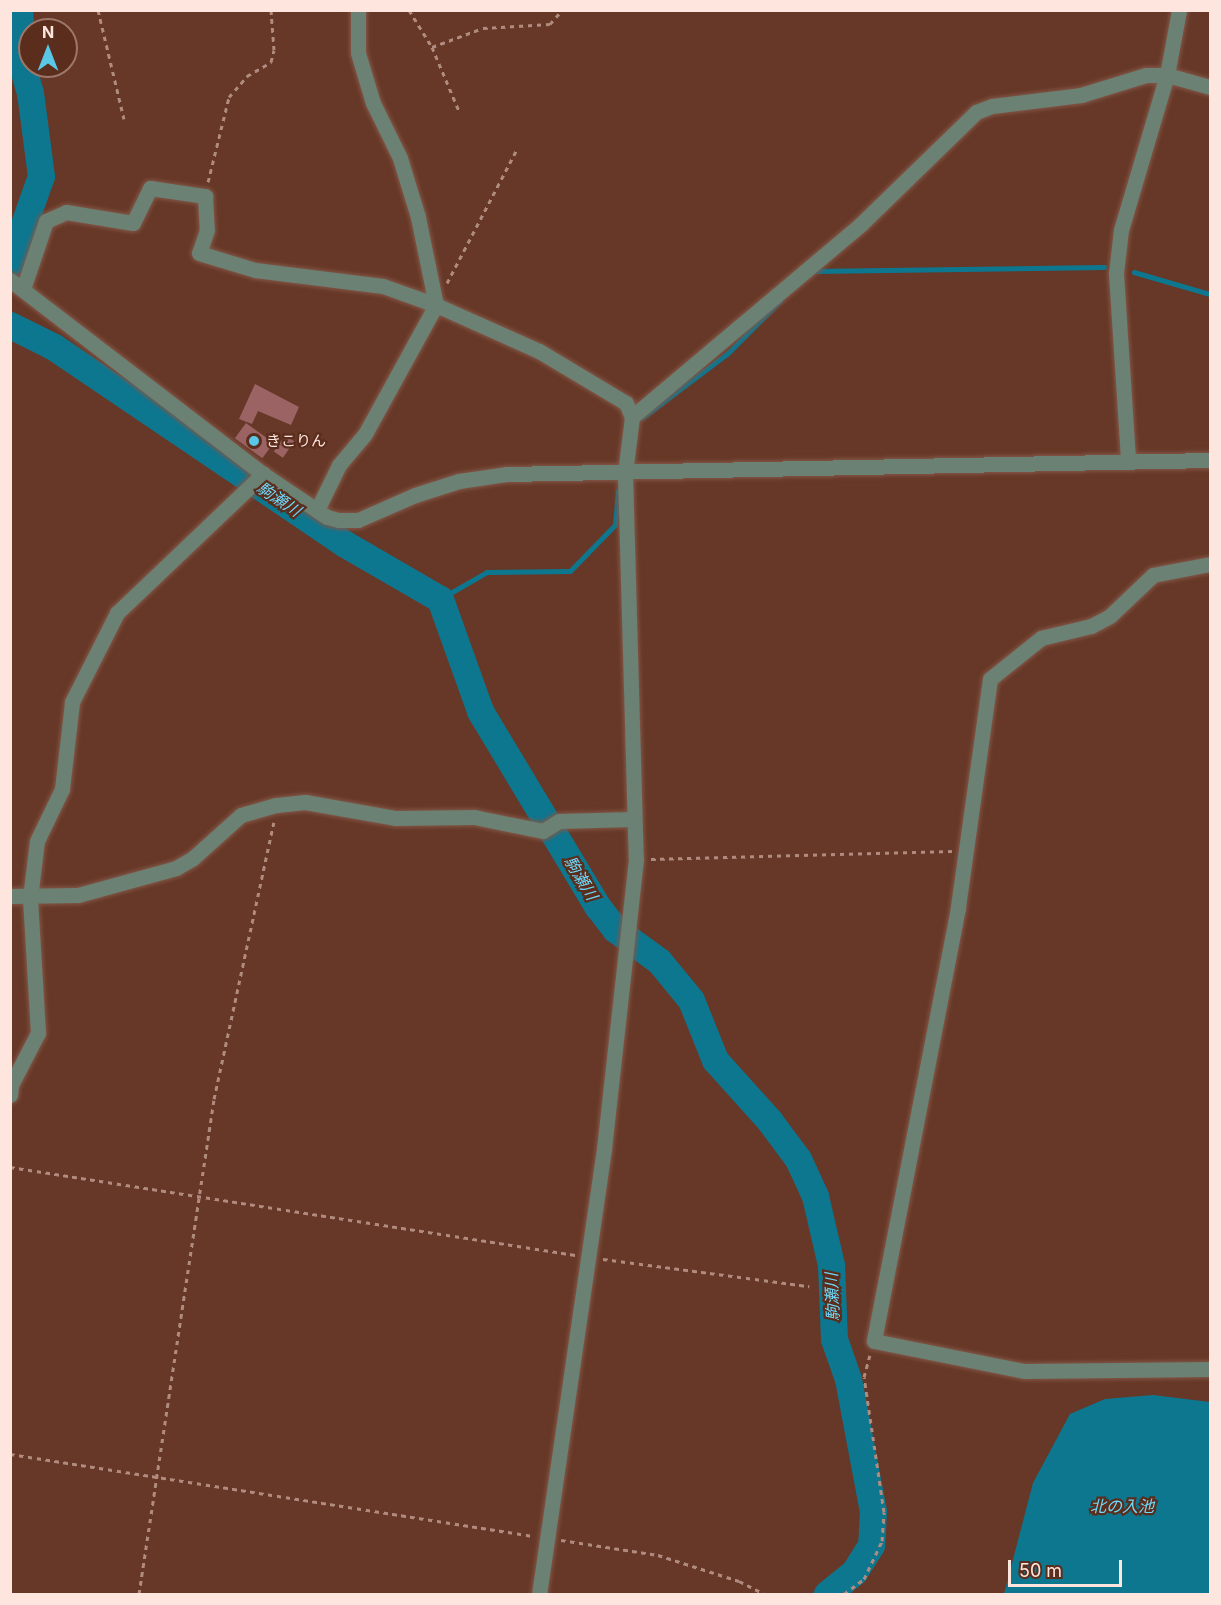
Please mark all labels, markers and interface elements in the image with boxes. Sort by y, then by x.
north arrow [18,18,78,78]
text: N [42,22,54,42]
place label: きこりん [266,432,326,450]
marker: きこりん [247,434,261,448]
water label: 駒瀬川 [254,478,304,520]
water label: 駒瀬川 [560,852,602,904]
water label: 駒瀬川 [822,1273,842,1321]
water label: 北の入池 [1090,1496,1154,1516]
scale bar [1011,1548,1125,1586]
text: 50 m [1019,1560,1062,1581]

